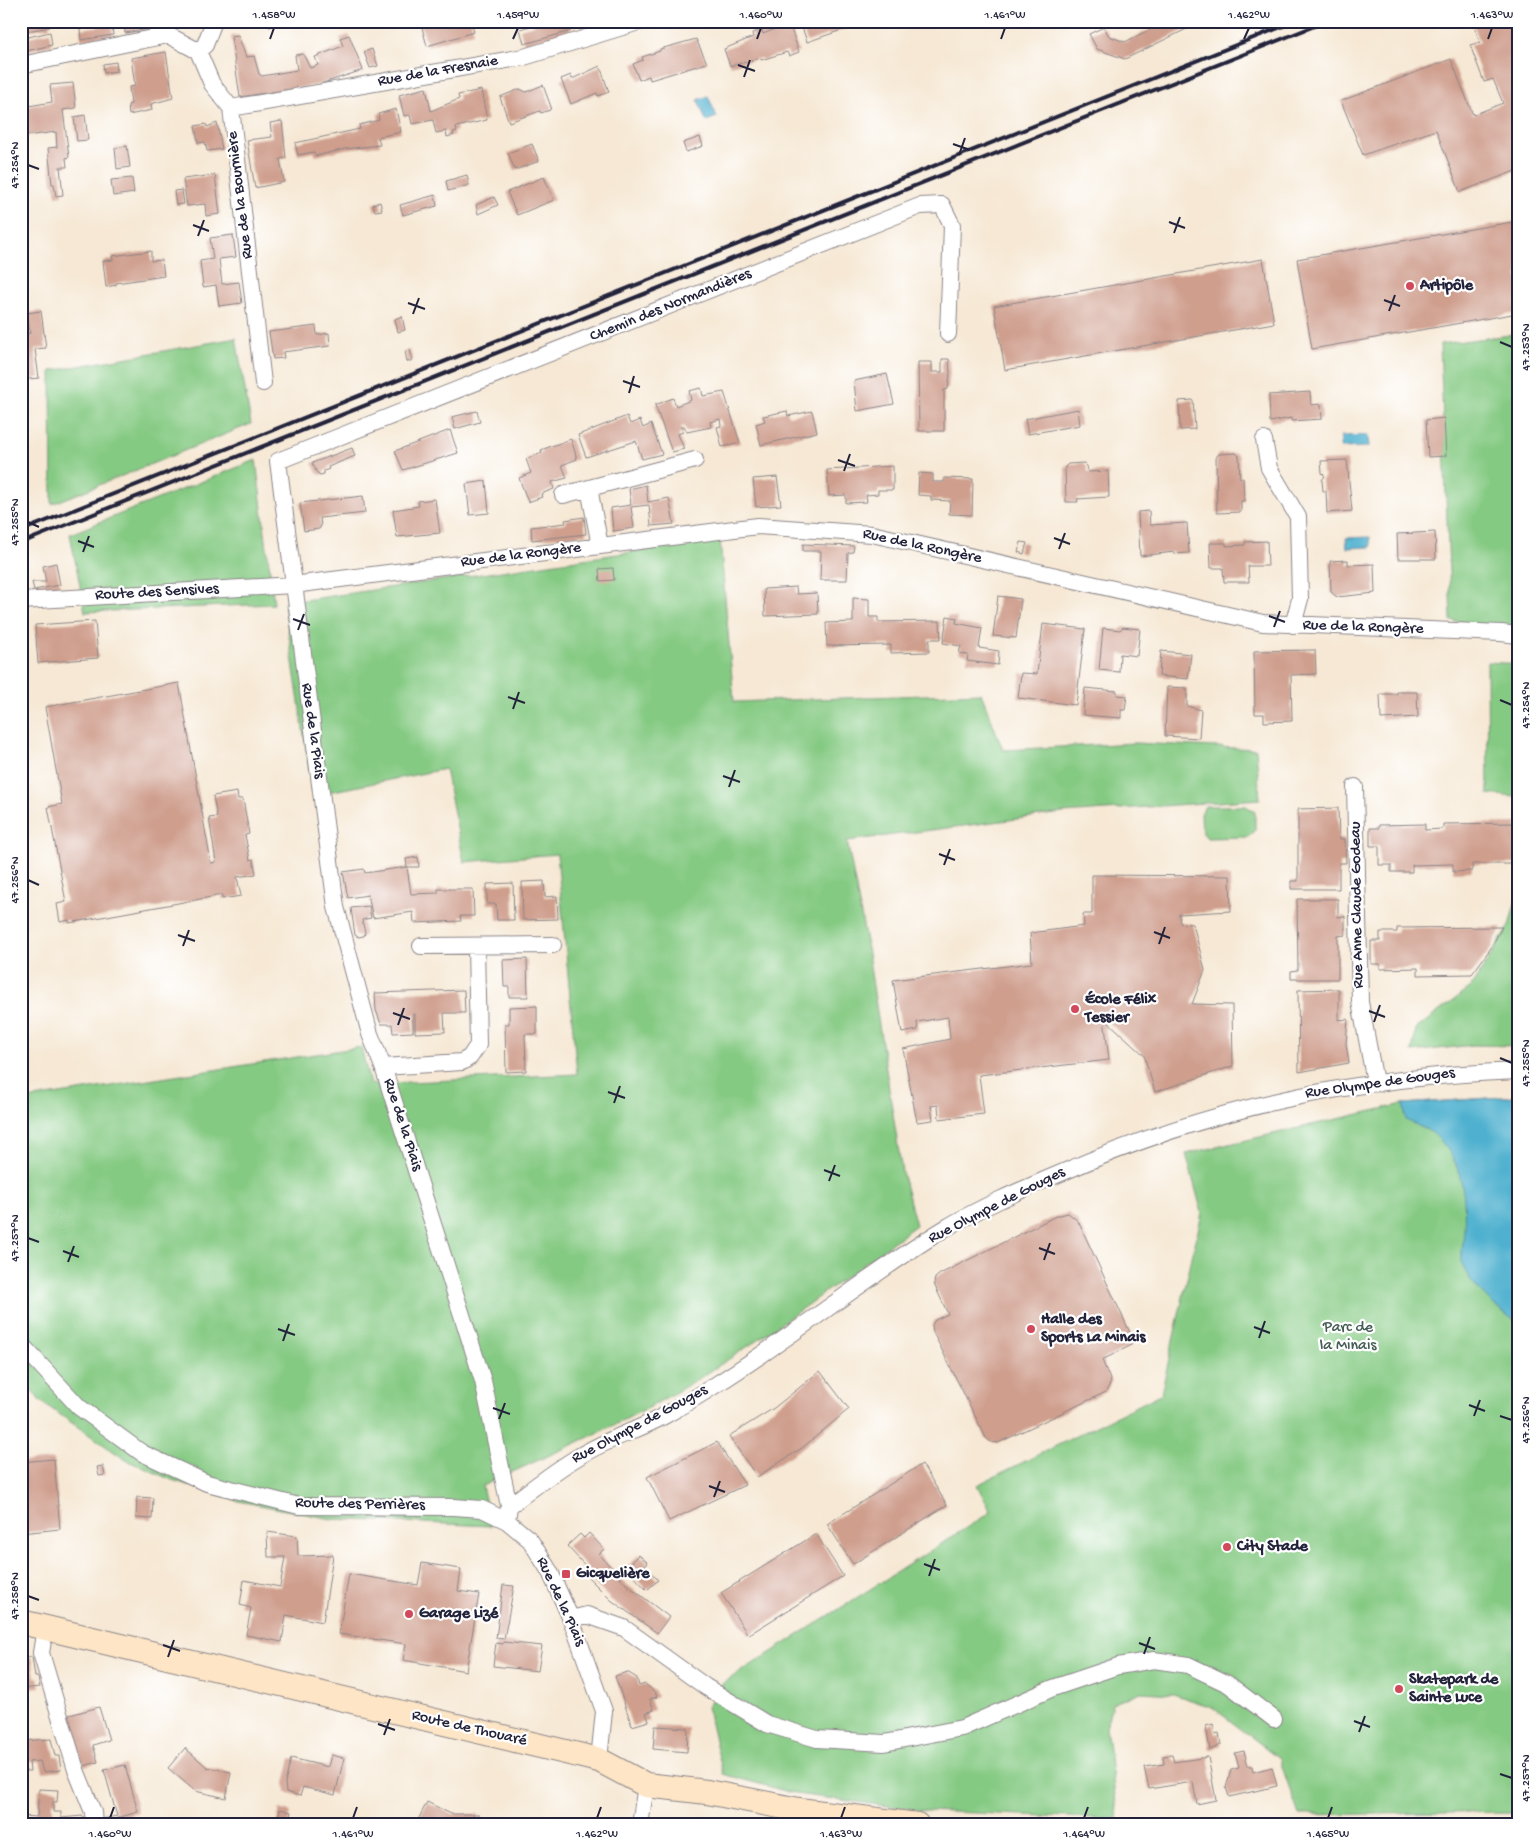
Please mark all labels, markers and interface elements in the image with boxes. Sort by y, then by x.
text: 1.458°W [252,9,295,23]
text: 1.459°W [496,9,539,23]
text: 1.460°W [739,9,782,23]
text: 1.461°W [984,9,1025,23]
text: 1.462°W [1227,9,1270,23]
text: 1.463°W [1470,9,1513,23]
street label: Rue de la Fresnaie [376,52,500,92]
street label: Rue de la Bournière [224,129,258,260]
text: 47.254°N [9,141,23,188]
street label: Chemin des Normandières [588,265,755,347]
place label: Artipôle [1419,277,1474,296]
marker: Artipôle [1404,280,1416,292]
text: 47.253°N [1520,323,1534,371]
text: 47.255°N [9,498,23,546]
street label: Rue de la Rongère [861,525,984,569]
street label: Rue de la Rongère [460,539,583,573]
street label: Route des Sensives [95,580,220,606]
street label: Rue de la Rongère [1302,616,1425,640]
text: 47.254°N [1520,681,1534,728]
street label: Rue de la Piais [296,682,328,781]
street label: Rue Anne Claude Godeau [1347,821,1369,989]
text: 47.256°N [9,856,23,904]
place label: École Félix Tessier [1083,990,1157,1028]
marker: École Félix Tessier [1069,1003,1081,1015]
text: 47.255°N [1520,1039,1534,1087]
street label: Rue Olympe de Gouges [1304,1064,1457,1104]
street label: Rue de la Piais [378,1076,426,1175]
street label: Rue Olympe de Gouges [925,1163,1069,1249]
text: 47.257°N [9,1214,23,1262]
place label: Halle des Sports La Minais [1041,1311,1147,1348]
park label: Parc de la Minais [1320,1319,1377,1356]
marker: Halle des Sports La Minais [1025,1323,1037,1335]
street label: Rue Olympe de Gouges [569,1381,712,1469]
text: 47.256°N [1520,1396,1534,1444]
street label: Route des Perrières [295,1494,426,1516]
place label: City Stade [1236,1538,1309,1557]
marker: City Stade [1221,1541,1233,1553]
street label: Rue de la Piais [531,1554,589,1651]
place label: Gicquelière [576,1565,650,1584]
marker: Gicquelière [560,1568,572,1580]
text: 47.258°N [9,1572,23,1620]
place label: Garage Lizé [419,1605,499,1624]
marker: Garage Lizé [403,1608,415,1620]
place label: Skatepark de Sainte Luce [1409,1671,1499,1708]
marker: Skatepark de Sainte Luce [1393,1683,1405,1695]
street label: Route de Thouaré [410,1707,529,1752]
text: 47.257°N [1520,1754,1534,1802]
text: 1.460°W [88,1828,131,1842]
text: 1.461°W [332,1828,373,1842]
text: 1.462°W [575,1828,618,1842]
text: 1.463°W [819,1828,862,1842]
text: 1.464°W [1062,1828,1105,1842]
text: 1.465°W [1306,1828,1349,1842]

